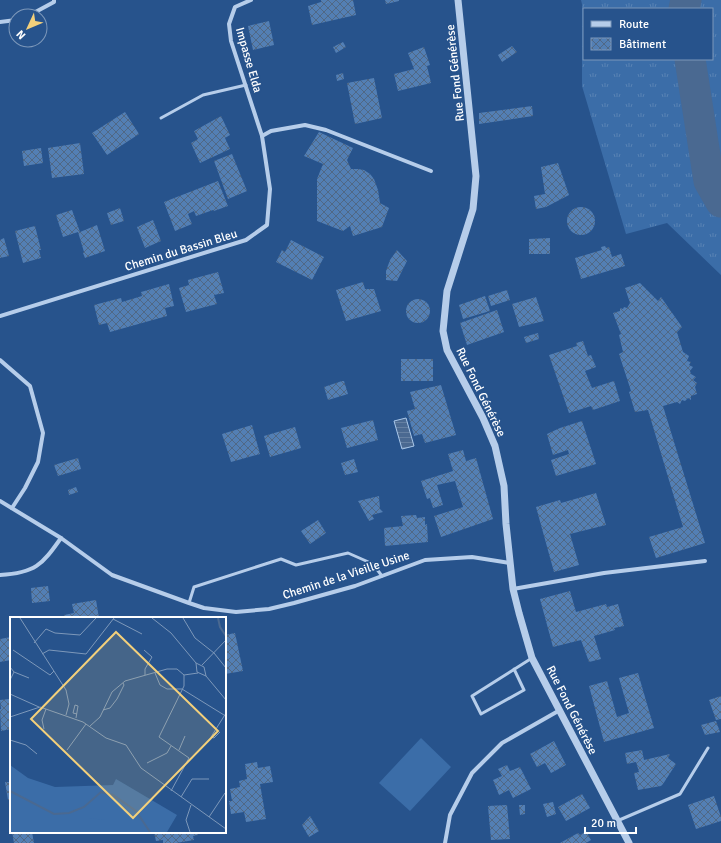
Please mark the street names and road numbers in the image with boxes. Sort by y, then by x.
street label: Rue Fond Générèse [443,24,468,122]
street label: Impasse Elda [232,26,265,95]
street label: Chemin du Bassin Bleu [123,226,239,275]
street label: Rue Fond Générèse [452,345,509,439]
street label: Chemin de la Vieille Usine [281,548,412,603]
street label: Rue Fond Générèse [543,663,600,757]

